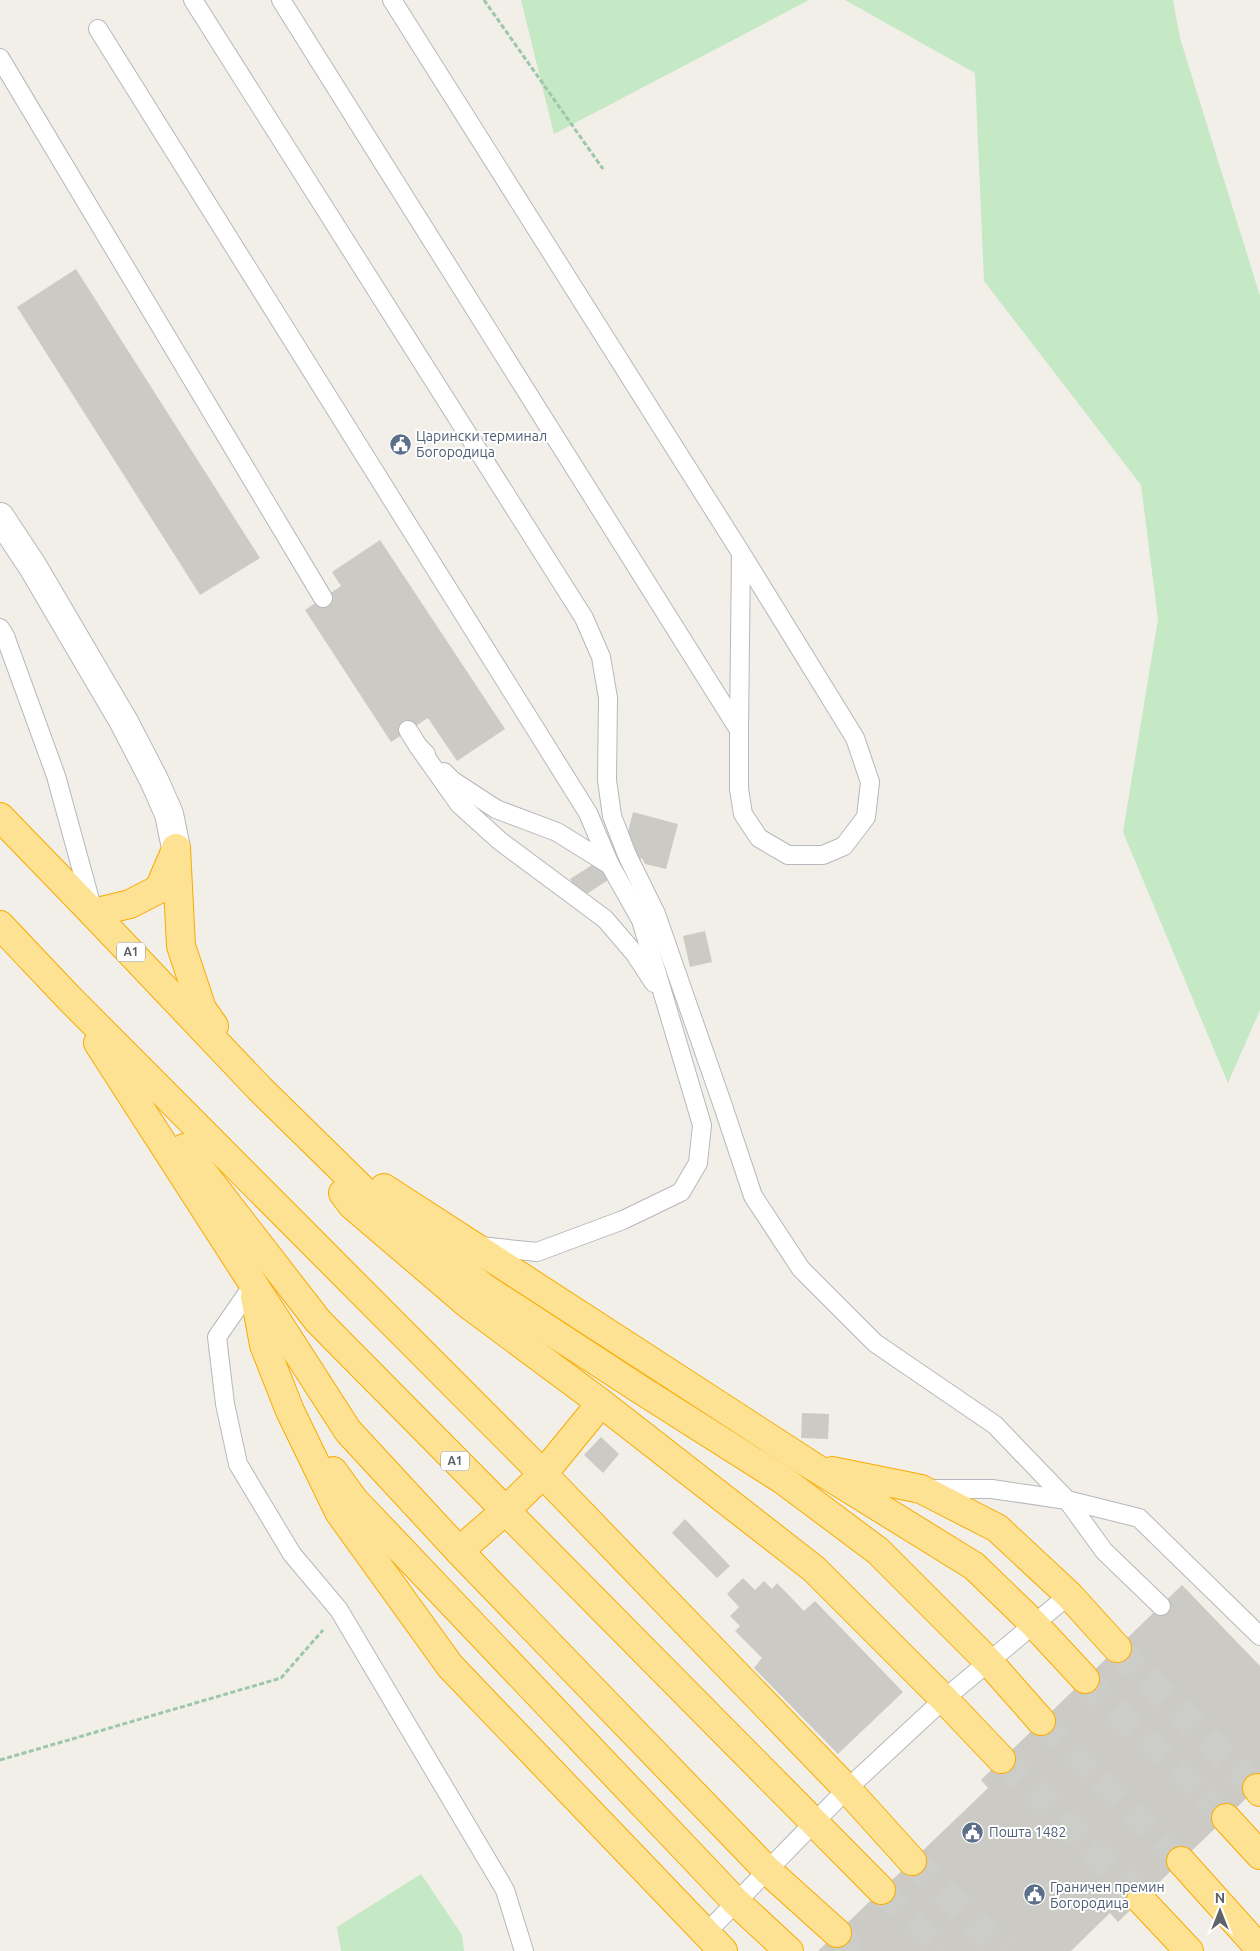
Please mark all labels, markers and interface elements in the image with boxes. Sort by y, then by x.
place label: Царински терминал Богородица [416,428,547,460]
public building icon: Царински терминал Богородица [388,432,412,456]
road number: A1 [117,942,145,962]
road number: A1 [441,1452,469,1470]
public building icon: Пошта 1482 [961,1820,985,1844]
place label: Пошта 1482 [989,1824,1066,1840]
place label: Граничен премин Богородица [1050,1879,1165,1911]
public building icon: Граничен премин Богородица [1022,1883,1046,1907]
north arrow [1195,1886,1245,1936]
text: N [1215,1890,1225,1906]

